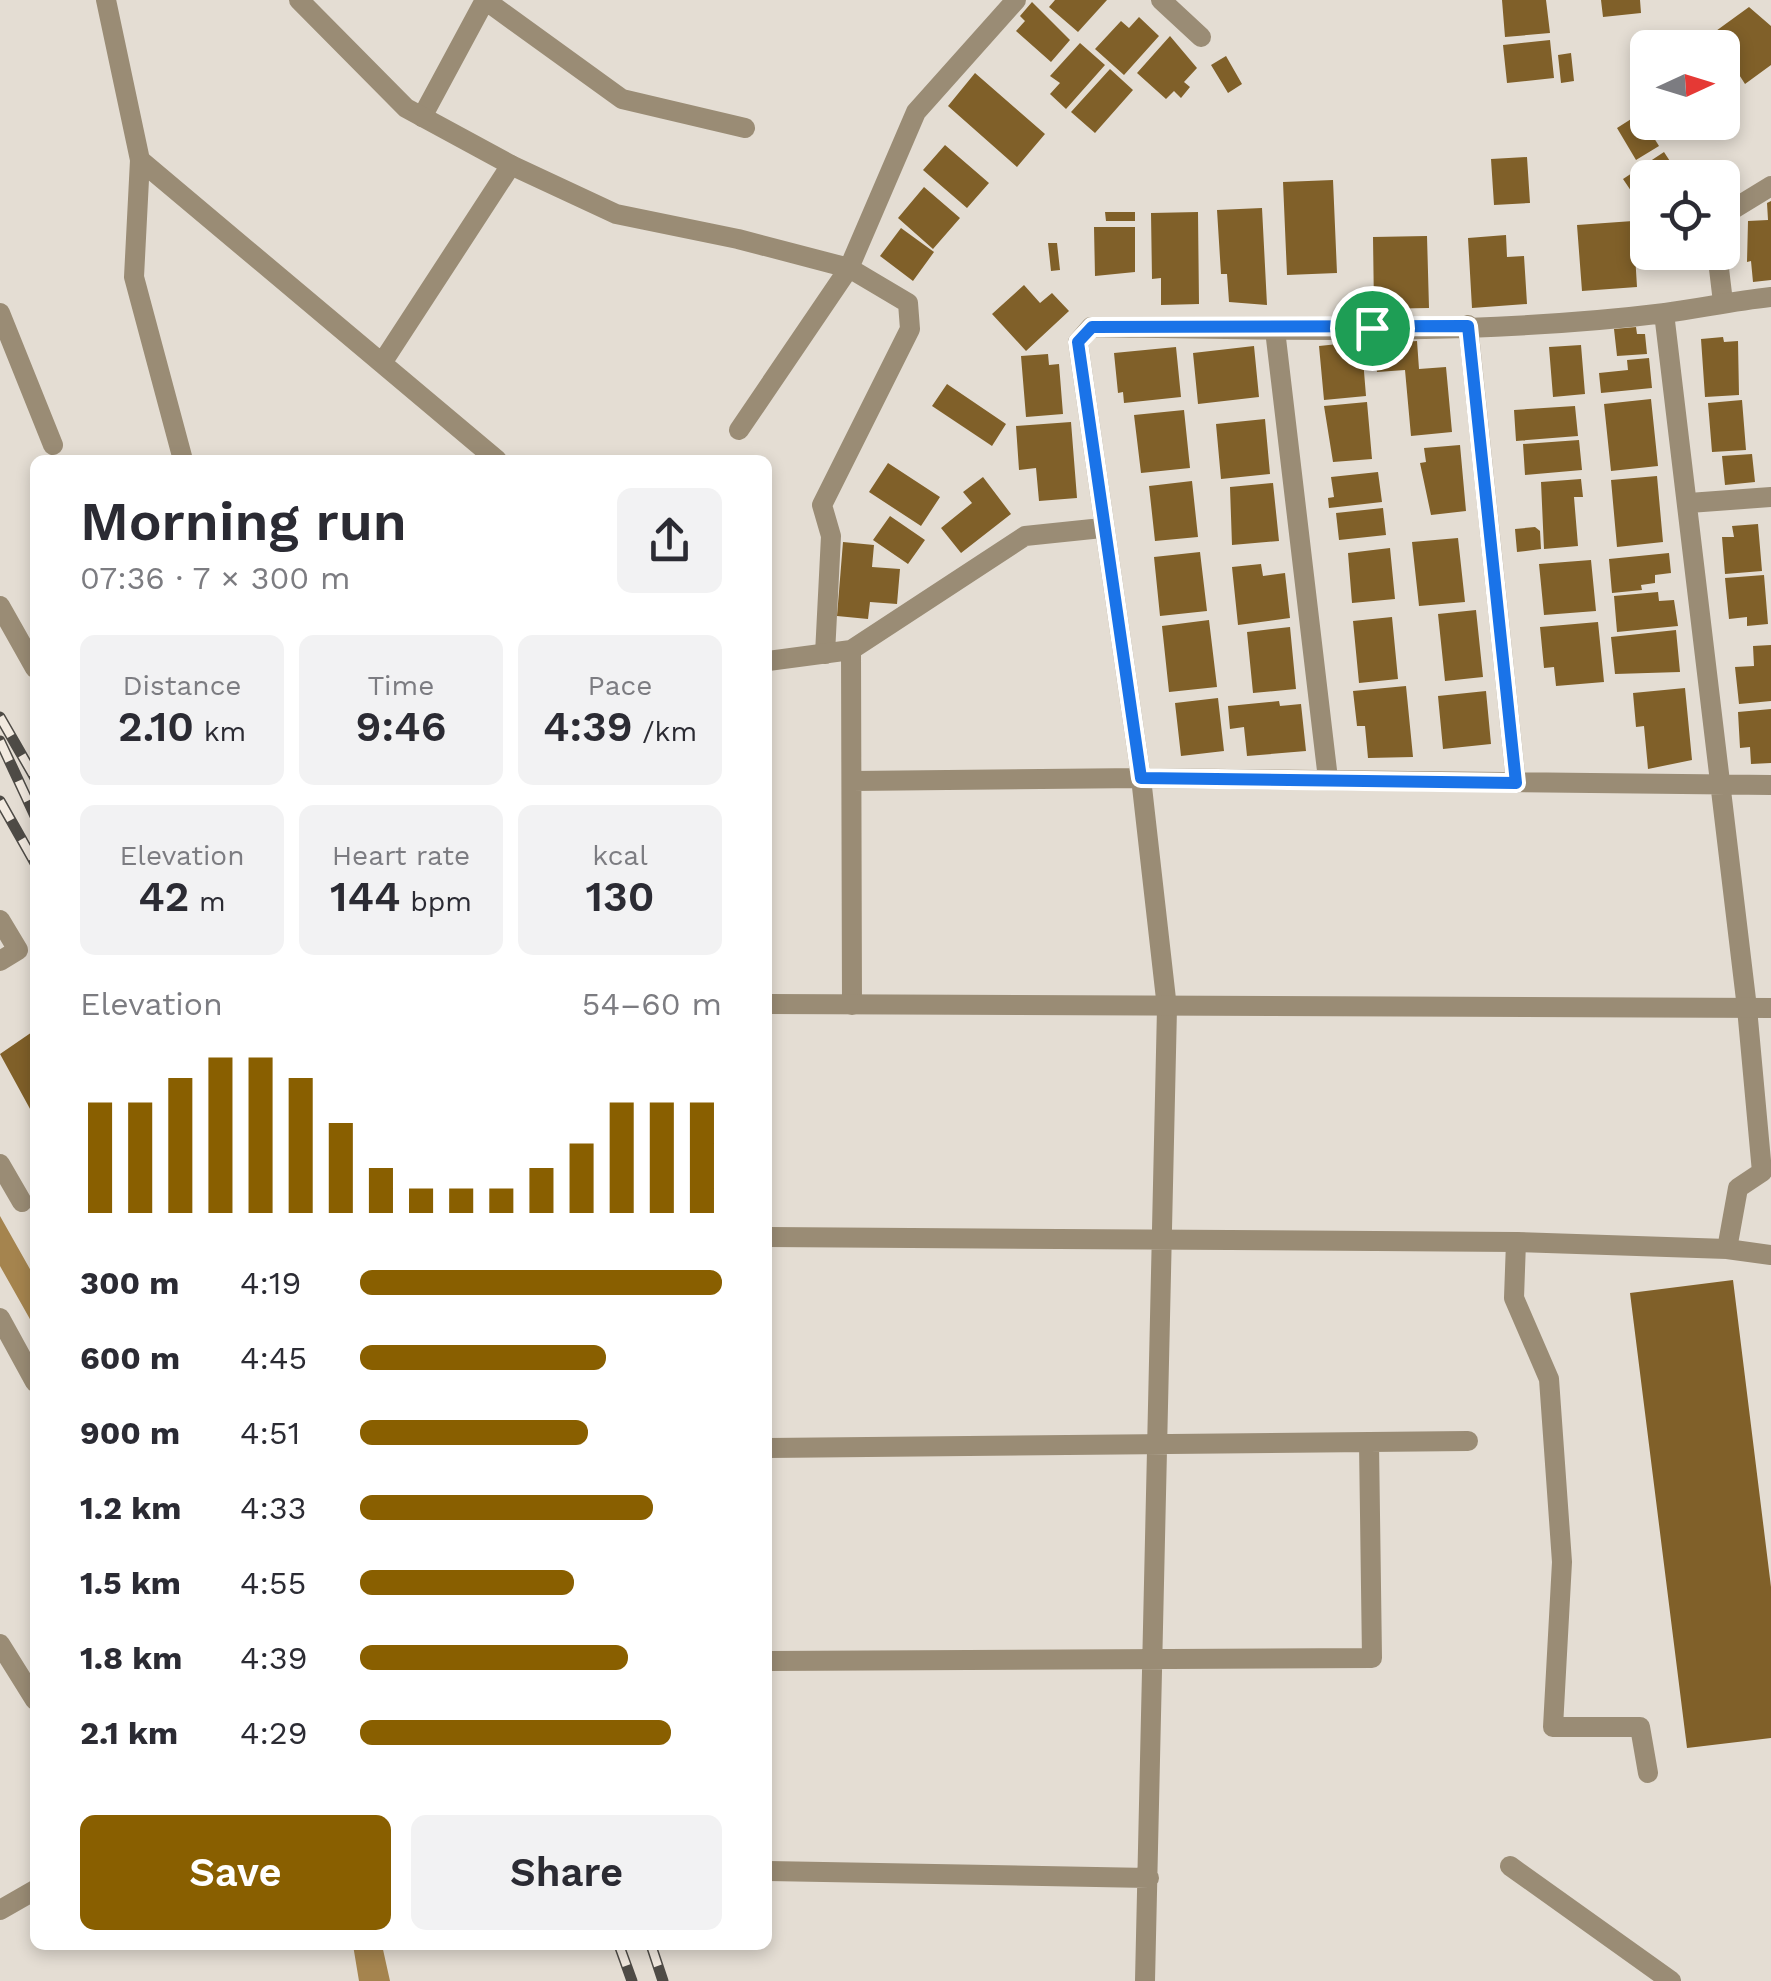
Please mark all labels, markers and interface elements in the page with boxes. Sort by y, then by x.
north arrow [1630,30,1740,140]
map controls [1630,30,1740,270]
button: locate [1630,160,1740,270]
pin [1330,286,1415,371]
icon: arrive [1345,301,1400,356]
button: share [617,488,722,593]
text: Morning run [80,489,407,553]
text: 07:36 · 7 × 300 m [80,559,351,597]
text: Distance [122,669,242,702]
text: Time [368,669,434,702]
text: Pace [588,669,652,702]
text: 2.10 [118,702,194,751]
text: 9:46 [356,702,446,751]
text: 4:39 [543,702,633,751]
text: km [194,715,246,748]
text: /km [633,715,697,748]
text: Elevation [120,839,245,872]
text: Heart rate [332,839,470,872]
text: kcal [592,839,648,872]
text: 42 [138,872,189,921]
text: 144 [330,872,401,921]
text: 130 [586,872,654,921]
text: m [189,885,226,918]
text: bpm [401,885,472,918]
text: Elevation [80,985,223,1023]
text: 54–60 m [582,985,722,1023]
text: 300 m [80,1264,179,1302]
text: 4:19 [240,1264,301,1302]
text: 600 m [80,1339,180,1377]
text: 4:45 [240,1339,307,1377]
text: 900 m [80,1414,180,1452]
text: 4:51 [240,1414,300,1452]
text: 1.2 km [80,1489,181,1527]
text: 4:33 [240,1489,306,1527]
text: 1.5 km [80,1564,181,1602]
text: 4:55 [240,1564,306,1602]
text: 1.8 km [80,1639,182,1677]
text: 4:39 [240,1639,307,1677]
text: 2.1 km [80,1714,178,1752]
text: 4:29 [240,1714,307,1752]
button: Save [80,1815,391,1930]
button: Share [411,1815,722,1930]

